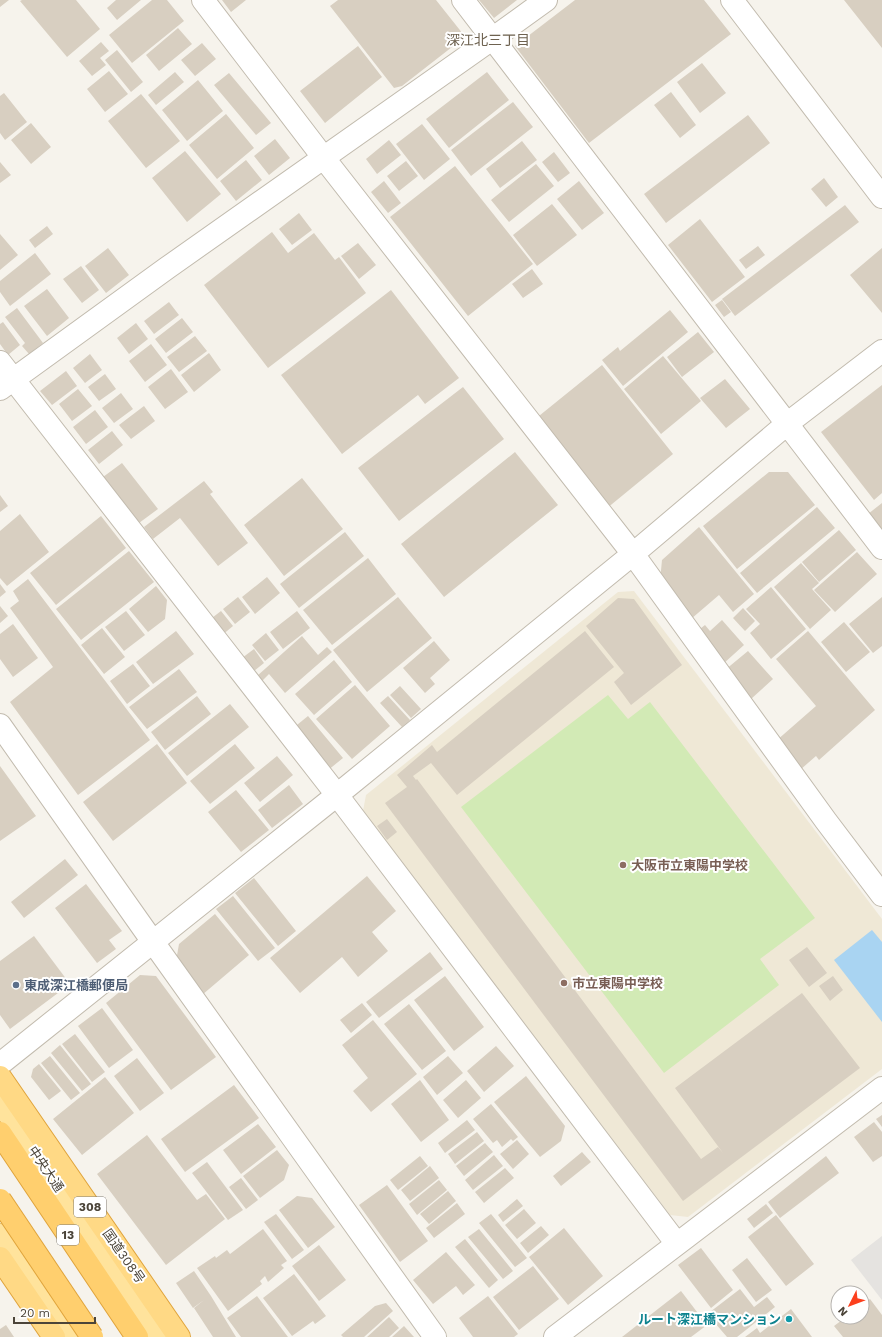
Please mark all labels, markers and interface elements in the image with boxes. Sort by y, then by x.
district label: 深江北三丁目 [446,32,530,48]
place label: 大阪市立東陽中学校 [631,858,748,873]
marker: 大阪市立東陽中学校 [618,860,628,870]
place label: 市立東陽中学校 [572,976,663,991]
place label: 東成深江橋郵便局 [24,978,128,993]
marker: 市立東陽中学校 [559,978,569,988]
marker: 東成深江橋郵便局 [11,980,21,990]
street label: 中央大通 [25,1143,67,1195]
road number: 308 [74,1197,106,1217]
road number: 13 [57,1225,79,1245]
street label: 国道308号 [100,1226,148,1286]
north arrow [830,1285,870,1325]
scale bar [14,1299,95,1325]
text: N [835,1304,850,1319]
text: 20 m [20,1306,50,1320]
place label: ルート深江橋マンション [638,1312,781,1327]
marker: ルート深江橋マンション [784,1314,794,1324]

